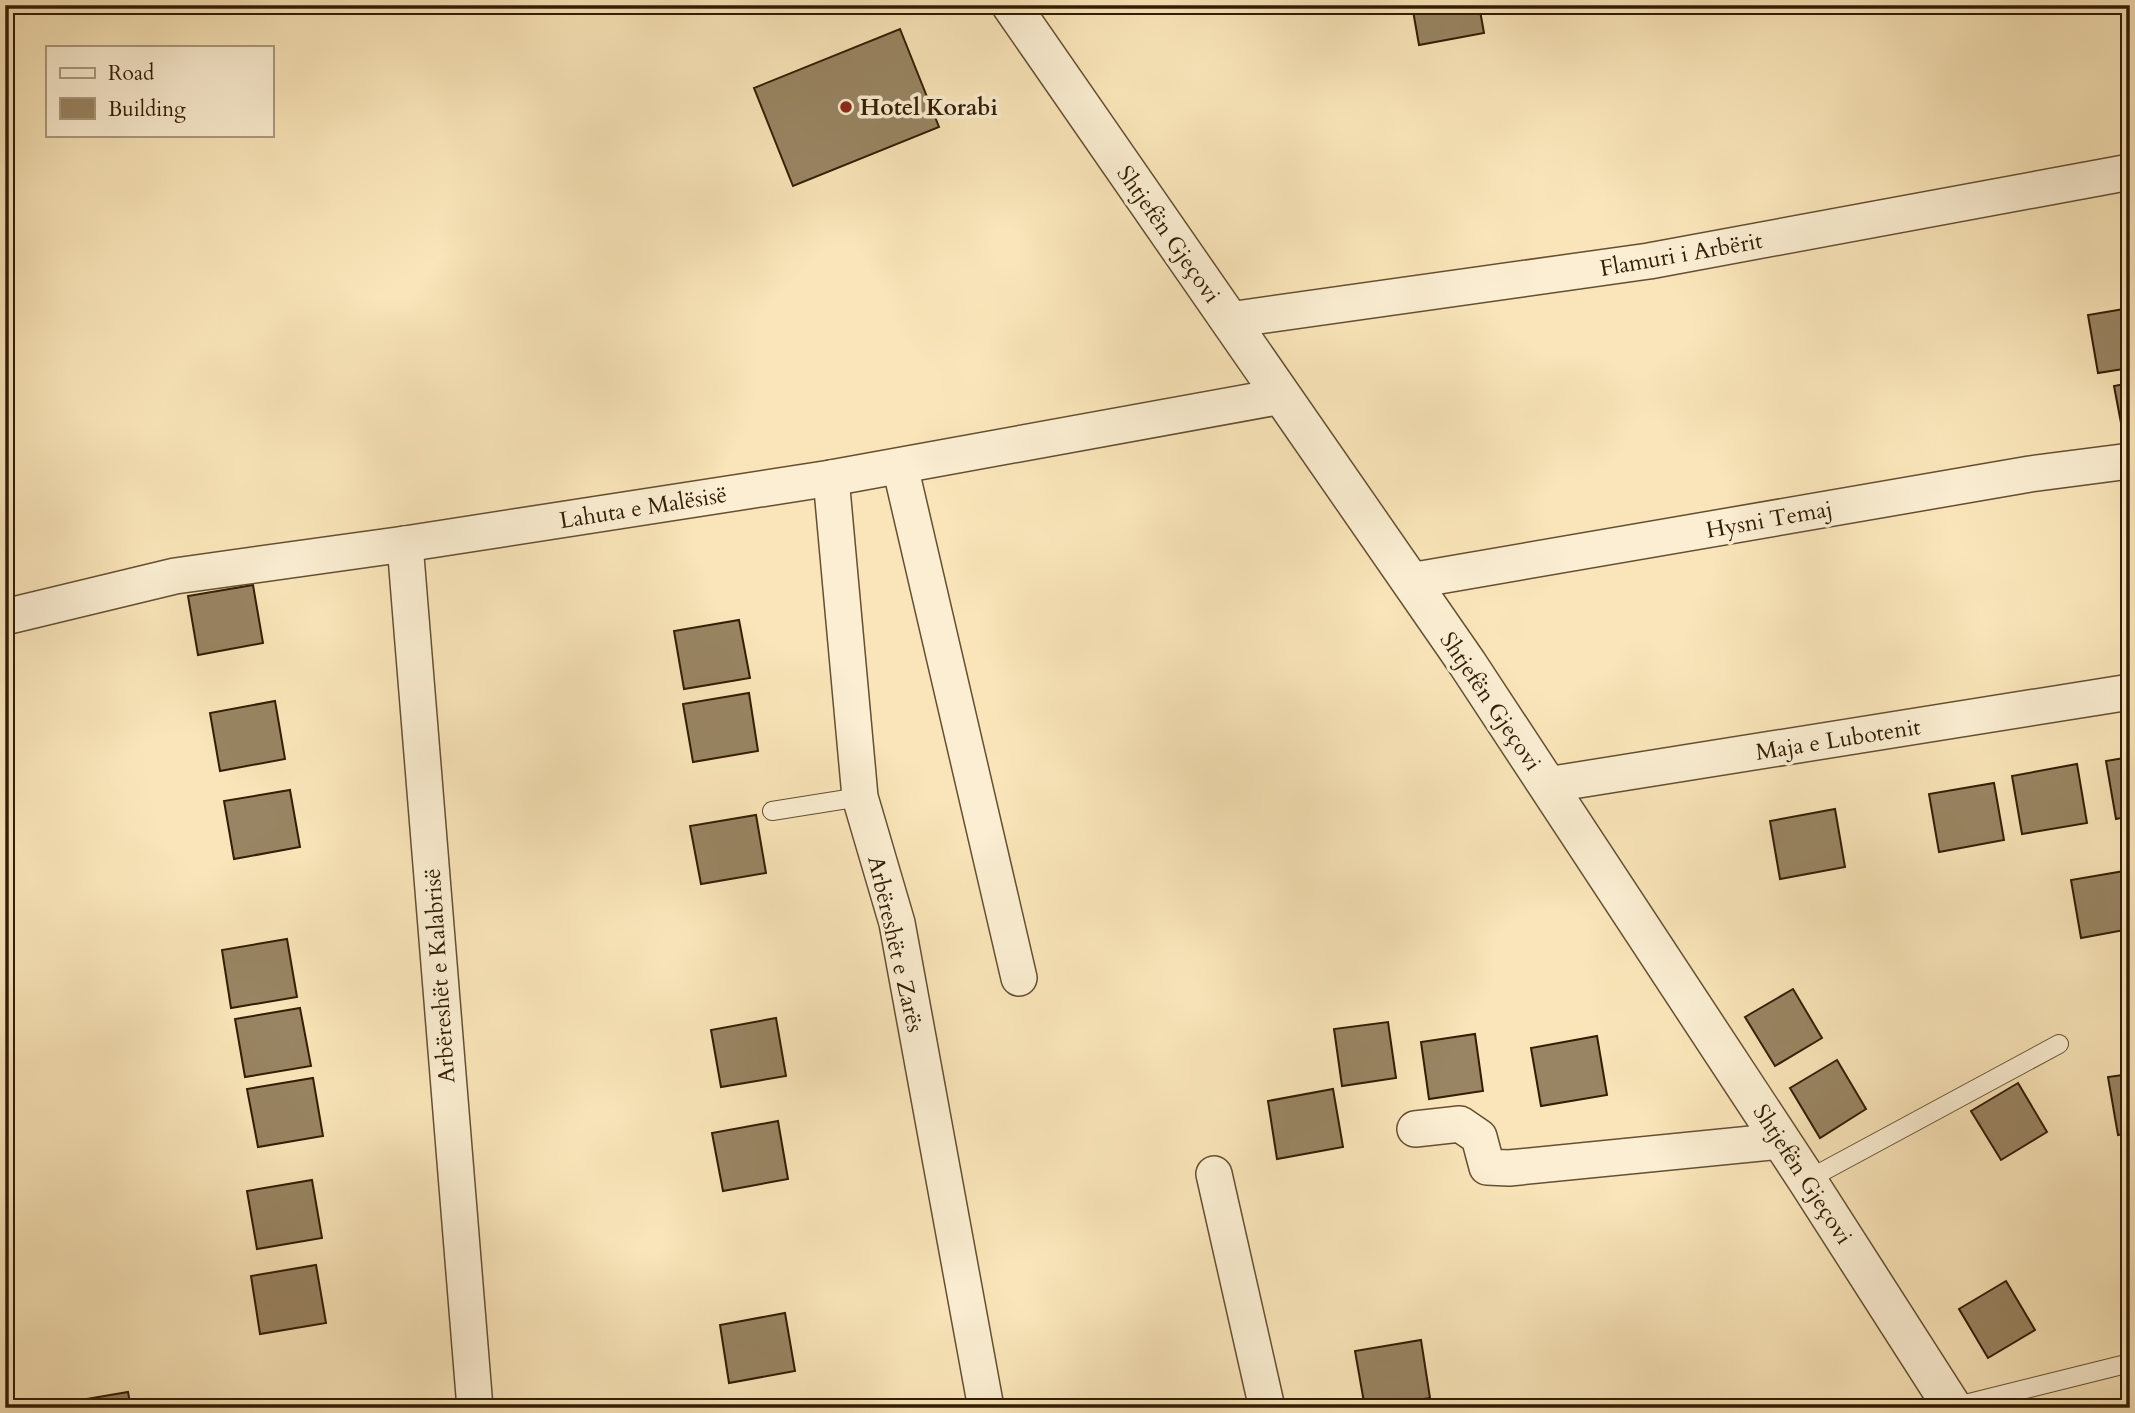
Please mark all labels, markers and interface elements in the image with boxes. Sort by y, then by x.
legend [46,46,273,136]
text: Road [108,59,154,88]
place label: Hotel Korabi [860,92,998,123]
text: Building [108,95,186,124]
marker: Hotel Korabi [838,99,854,115]
street label: Shtjefën Gjeçovi [1110,159,1228,309]
street label: Flamuri i Arbërit [1597,225,1765,284]
street label: Lahuta e Malësisë [557,479,729,536]
street label: Hysni Temaj [1703,493,1835,546]
street label: Shtjefën Gjeçovi [1433,626,1549,777]
street label: Maja e Lubotenit [1753,711,1923,768]
street label: Arbëreshët e Zarës [860,853,931,1035]
street label: Arbëreshët e Kalabrisë [417,867,462,1084]
street label: Shtjefën Gjeçovi [1746,1098,1859,1250]

